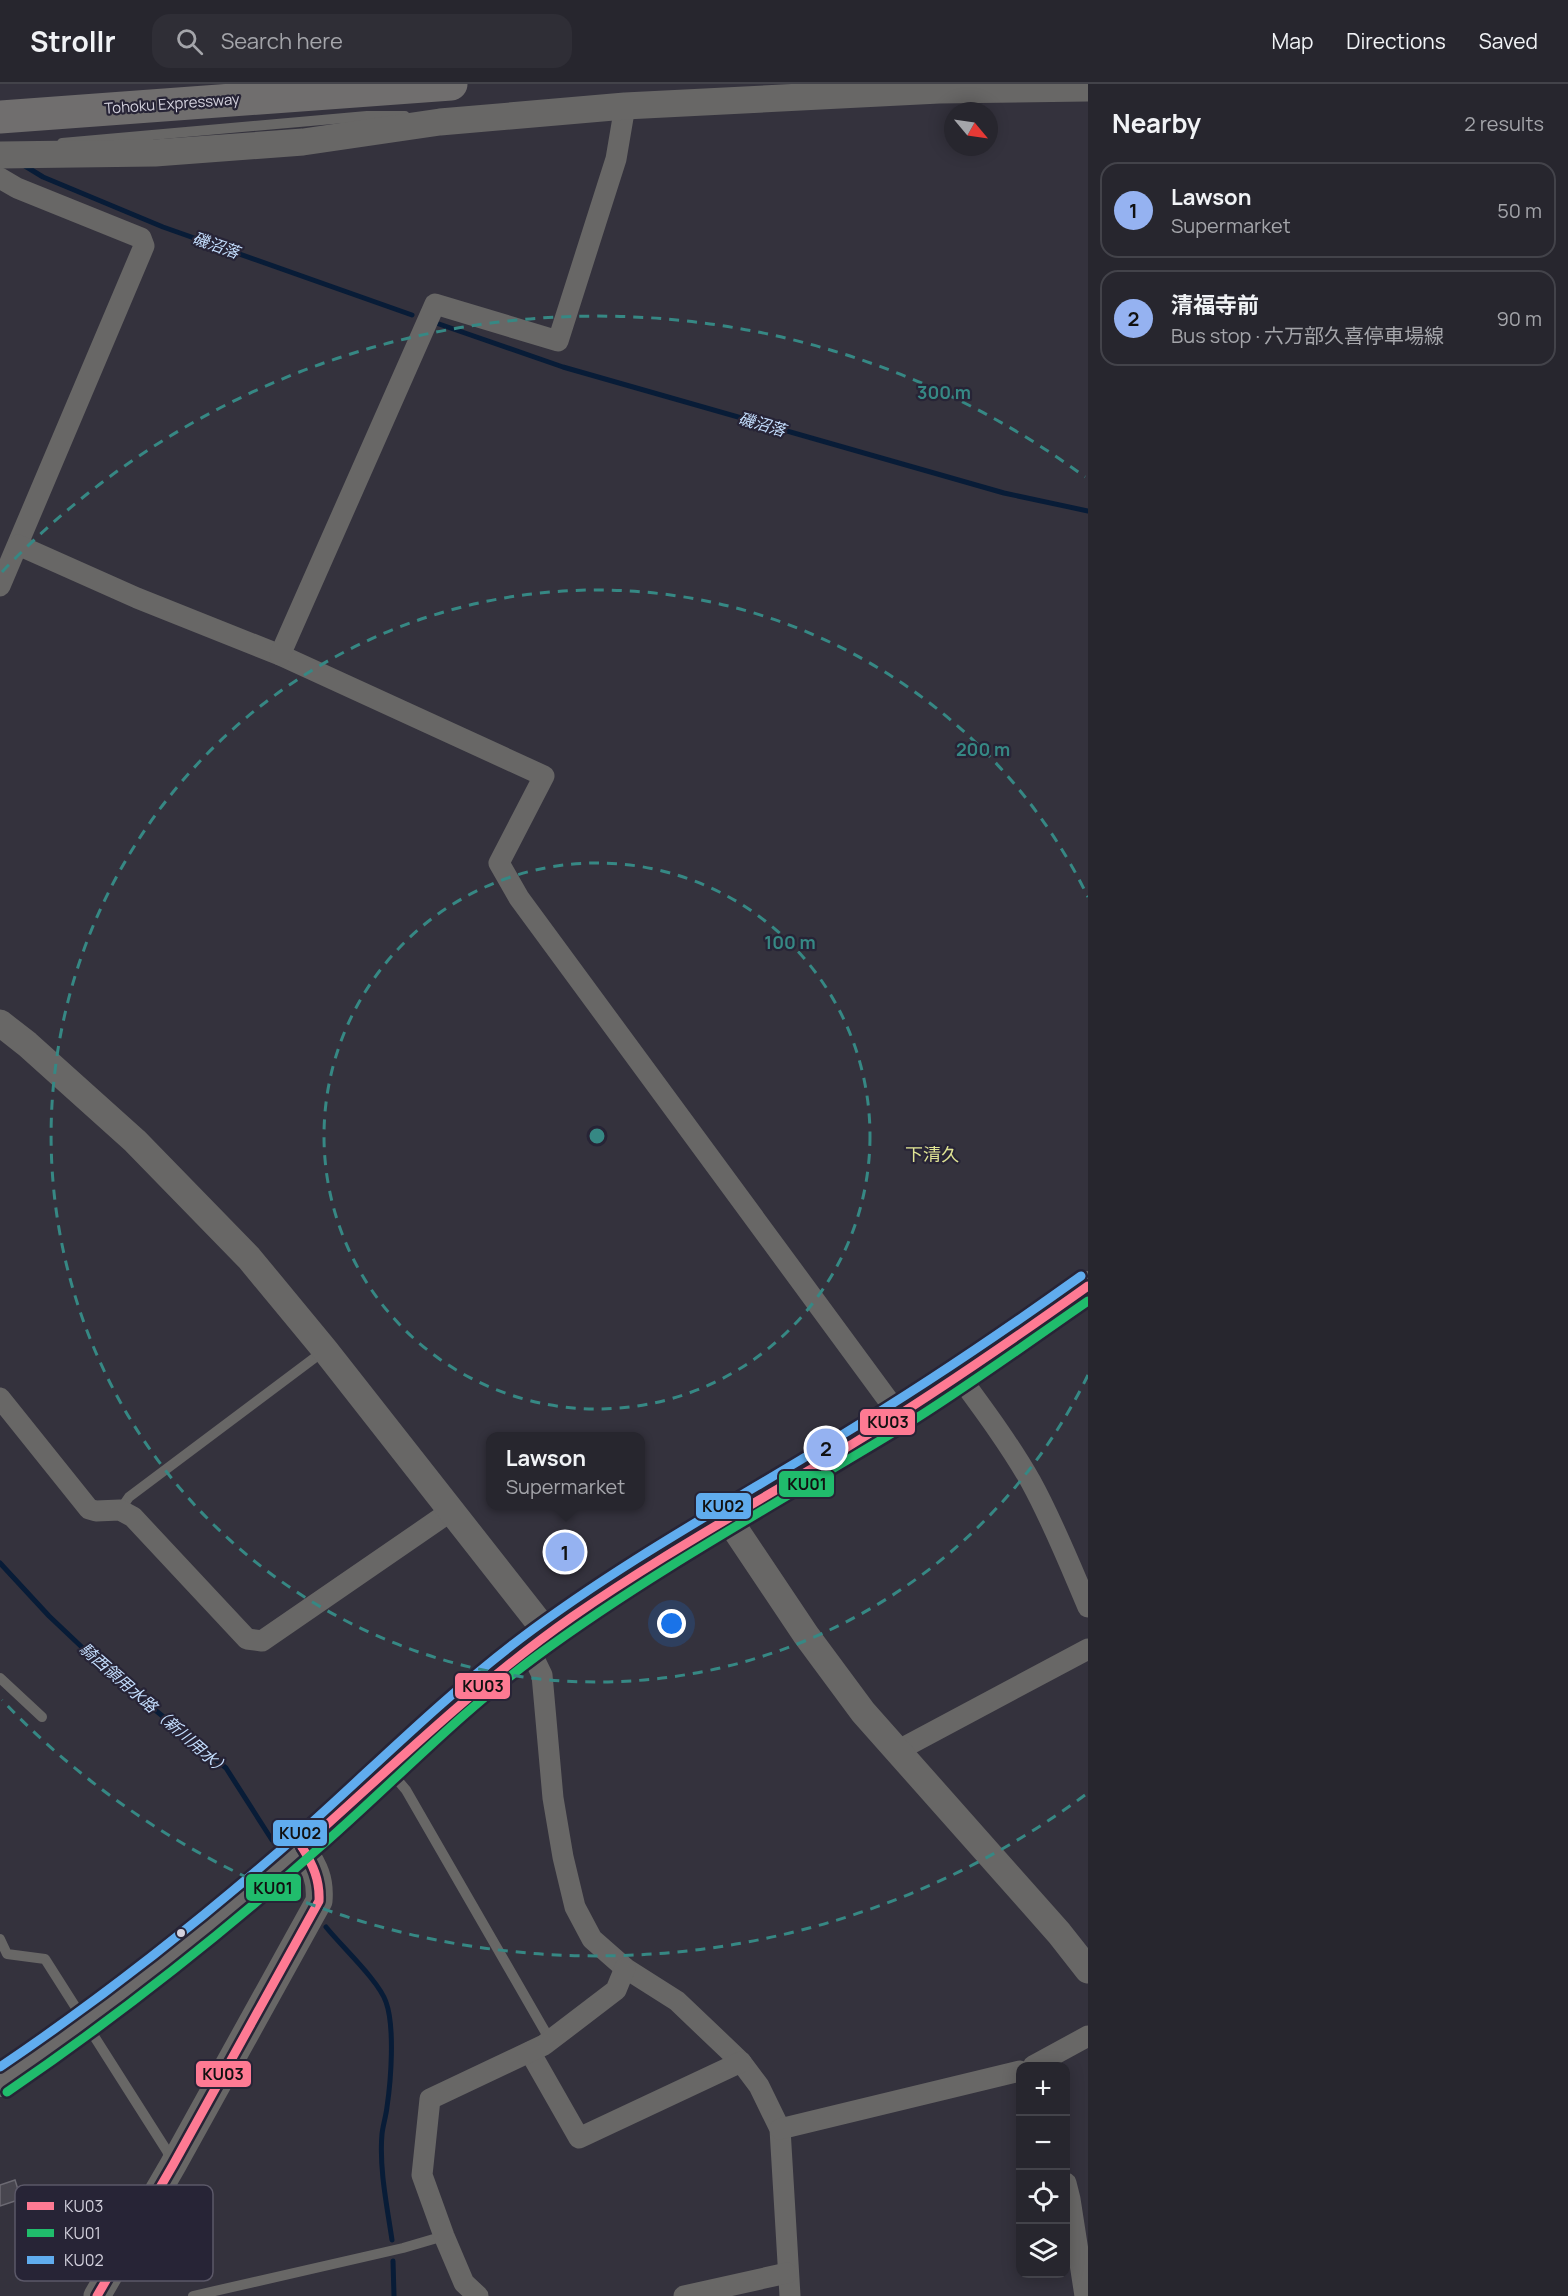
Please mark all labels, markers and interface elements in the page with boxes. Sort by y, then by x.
search box [152,14,572,68]
text: Strollr [30,22,116,60]
icon: search [173,25,206,58]
text: Search here [221,26,343,56]
text: Map [1272,27,1313,55]
text: Directions [1346,27,1446,55]
text: Saved [1479,27,1538,55]
street label: Tohoku Expressway [104,88,240,119]
north arrow [944,102,998,156]
text: Nearby [1112,105,1201,141]
text: 2 results [1464,110,1544,137]
text: Lawson [1171,182,1251,212]
text: 1 [1129,197,1138,224]
text: 50 m [1497,197,1542,224]
text: Supermarket [1171,212,1291,239]
water label: 磯沼落 [190,227,245,264]
text: 清福寺前 [1171,290,1259,320]
text: 2 [1128,305,1139,332]
text: 90 m [1496,305,1542,332]
text: Bus stop · 六万部久喜停車場線 [1171,322,1444,349]
text: 300 m [917,380,971,404]
water label: 磯沼落 [736,407,791,442]
text: 200 m [956,737,1010,761]
text: 100 m [764,930,816,954]
centre of rings [587,1126,607,1146]
district label: 下清久 [905,1142,959,1166]
line badge: KU03 [859,1408,916,1436]
text: KU03 [867,1411,909,1433]
pin: 2 [806,1426,846,1470]
popup [486,1432,645,1510]
text: Lawson [506,1443,586,1473]
line badge: KU01 [778,1470,835,1498]
text: Supermarket [506,1473,625,1500]
text: KU01 [787,1473,827,1495]
line badge: KU02 [695,1492,752,1520]
text: KU02 [702,1495,744,1517]
pin: 1 [546,1530,584,1574]
your location [657,1609,686,1638]
water label: 騎西領用水路（新川用水） [75,1638,235,1780]
line badge: KU03 [454,1672,511,1700]
text: KU03 [462,1675,504,1697]
line badge: KU02 [272,1819,328,1847]
text: KU02 [279,1822,321,1844]
line badge: KU01 [245,1873,302,1902]
text: KU01 [253,1877,293,1899]
unlabelled marker [175,1927,187,1939]
line badge: KU03 [195,2060,252,2088]
map controls [1016,2062,1070,2278]
button: + [1016,2062,1070,2116]
text: KU03 [202,2063,244,2085]
button: − [1016,2116,1070,2170]
button: locate [1016,2170,1070,2224]
legend [15,2185,213,2281]
text: KU03 [64,2195,103,2217]
text: KU01 [64,2222,101,2244]
button: layers [1016,2224,1070,2278]
text: KU02 [64,2249,104,2271]

